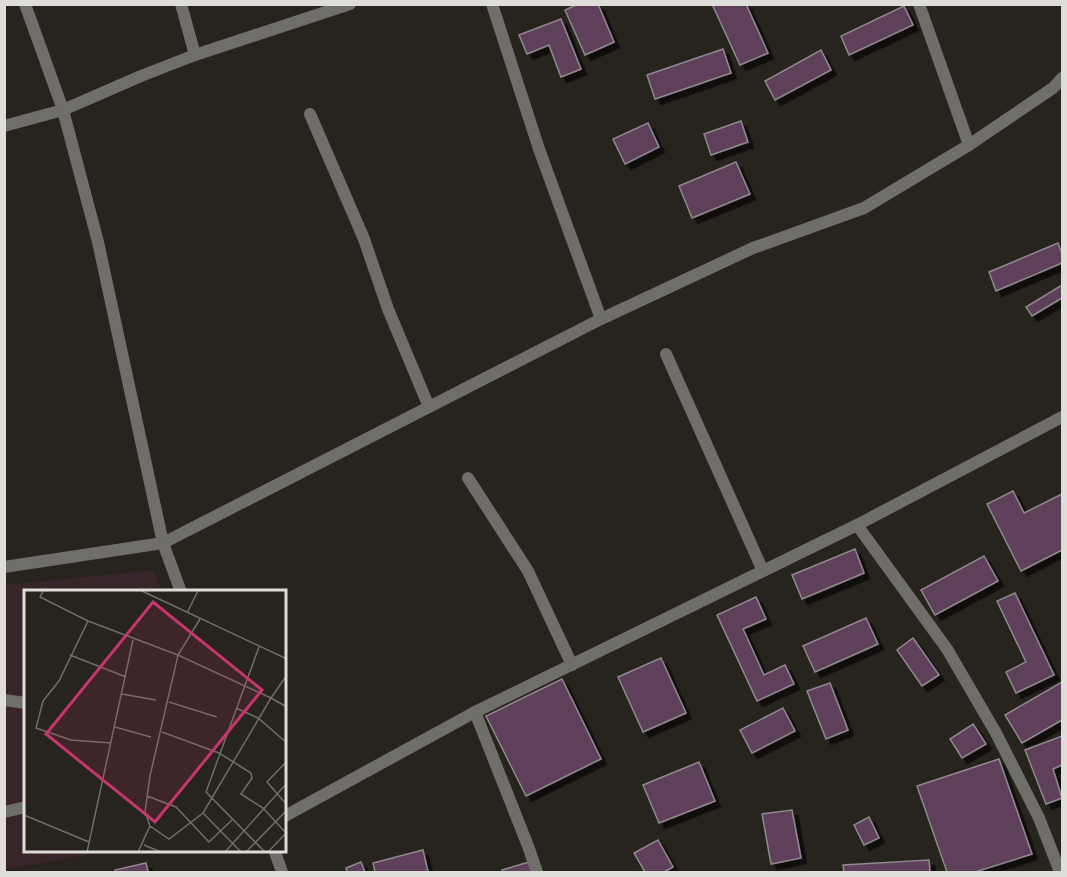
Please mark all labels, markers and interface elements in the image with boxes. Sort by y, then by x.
inset map [24,590,286,853]

